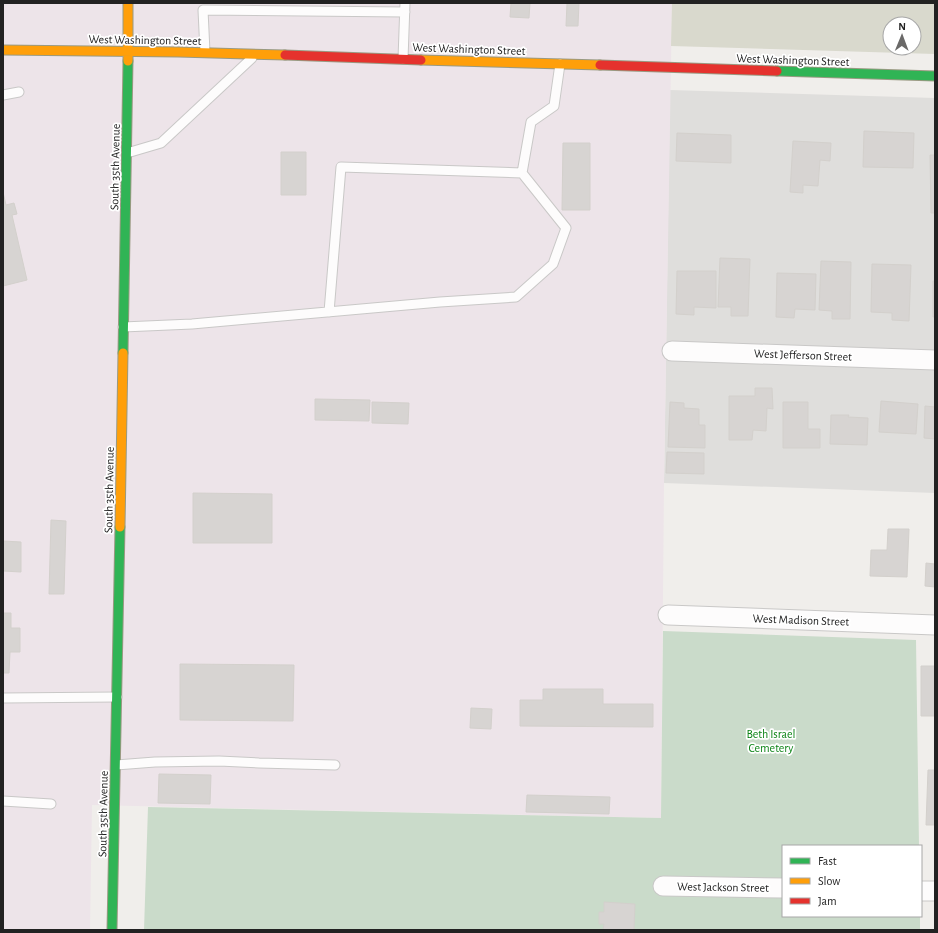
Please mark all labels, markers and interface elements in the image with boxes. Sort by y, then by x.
north arrow [882,16,922,56]
text: N [898,21,906,32]
street label: West Washington Street [88,33,202,47]
street label: West Washington Street [412,41,526,57]
street label: West Washington Street [736,52,850,68]
street label: South 35th Avenue [108,124,122,210]
street label: West Jefferson Street [754,347,852,363]
street label: South 35th Avenue [102,447,116,533]
street label: West Madison Street [753,612,850,628]
park label: Beth Israel Cemetery [746,728,796,755]
street label: South 35th Avenue [96,771,110,857]
legend [782,845,922,917]
text: Fast [818,855,837,867]
text: Slow [818,875,840,887]
street label: West Jackson Street [677,880,769,894]
text: Jam [818,895,837,907]

